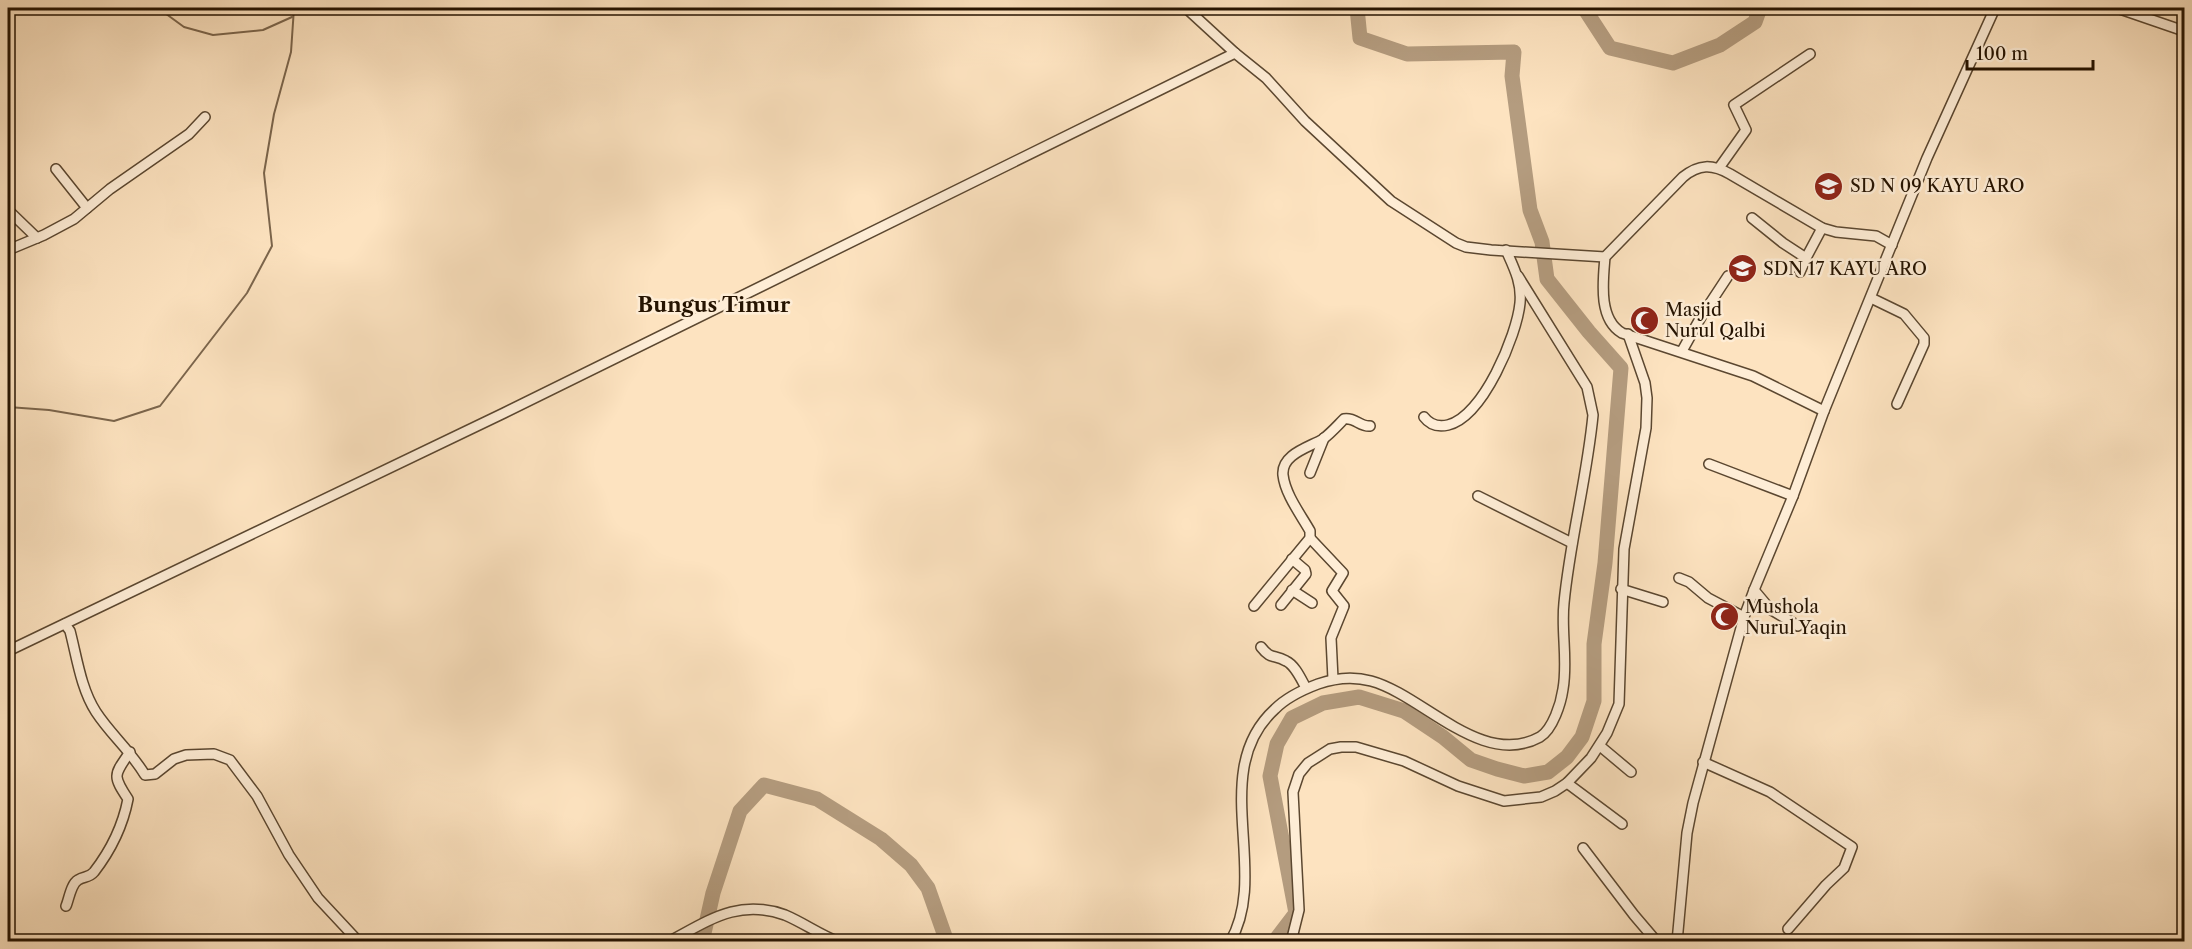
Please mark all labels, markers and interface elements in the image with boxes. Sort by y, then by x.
scale bar [1967,33,2093,71]
text: 100 m [1976,43,2028,65]
school or university icon: SD N 09 KAYU ARO [1813,170,1845,202]
place label: SD N 09 KAYU ARO [1850,175,2025,197]
school or university icon: SDN 17 KAYU ARO [1726,253,1758,285]
place label: SDN 17 KAYU ARO [1763,258,1927,280]
district label: Bungus Timur [638,292,791,317]
place label: Masjid Nurul Qalbi [1665,299,1766,342]
mosque icon: Masjid Nurul Qalbi [1628,304,1660,336]
place label: Mushola Nurul Yaqin [1745,596,1847,639]
mosque icon: Mushola Nurul Yaqin [1708,601,1740,633]

